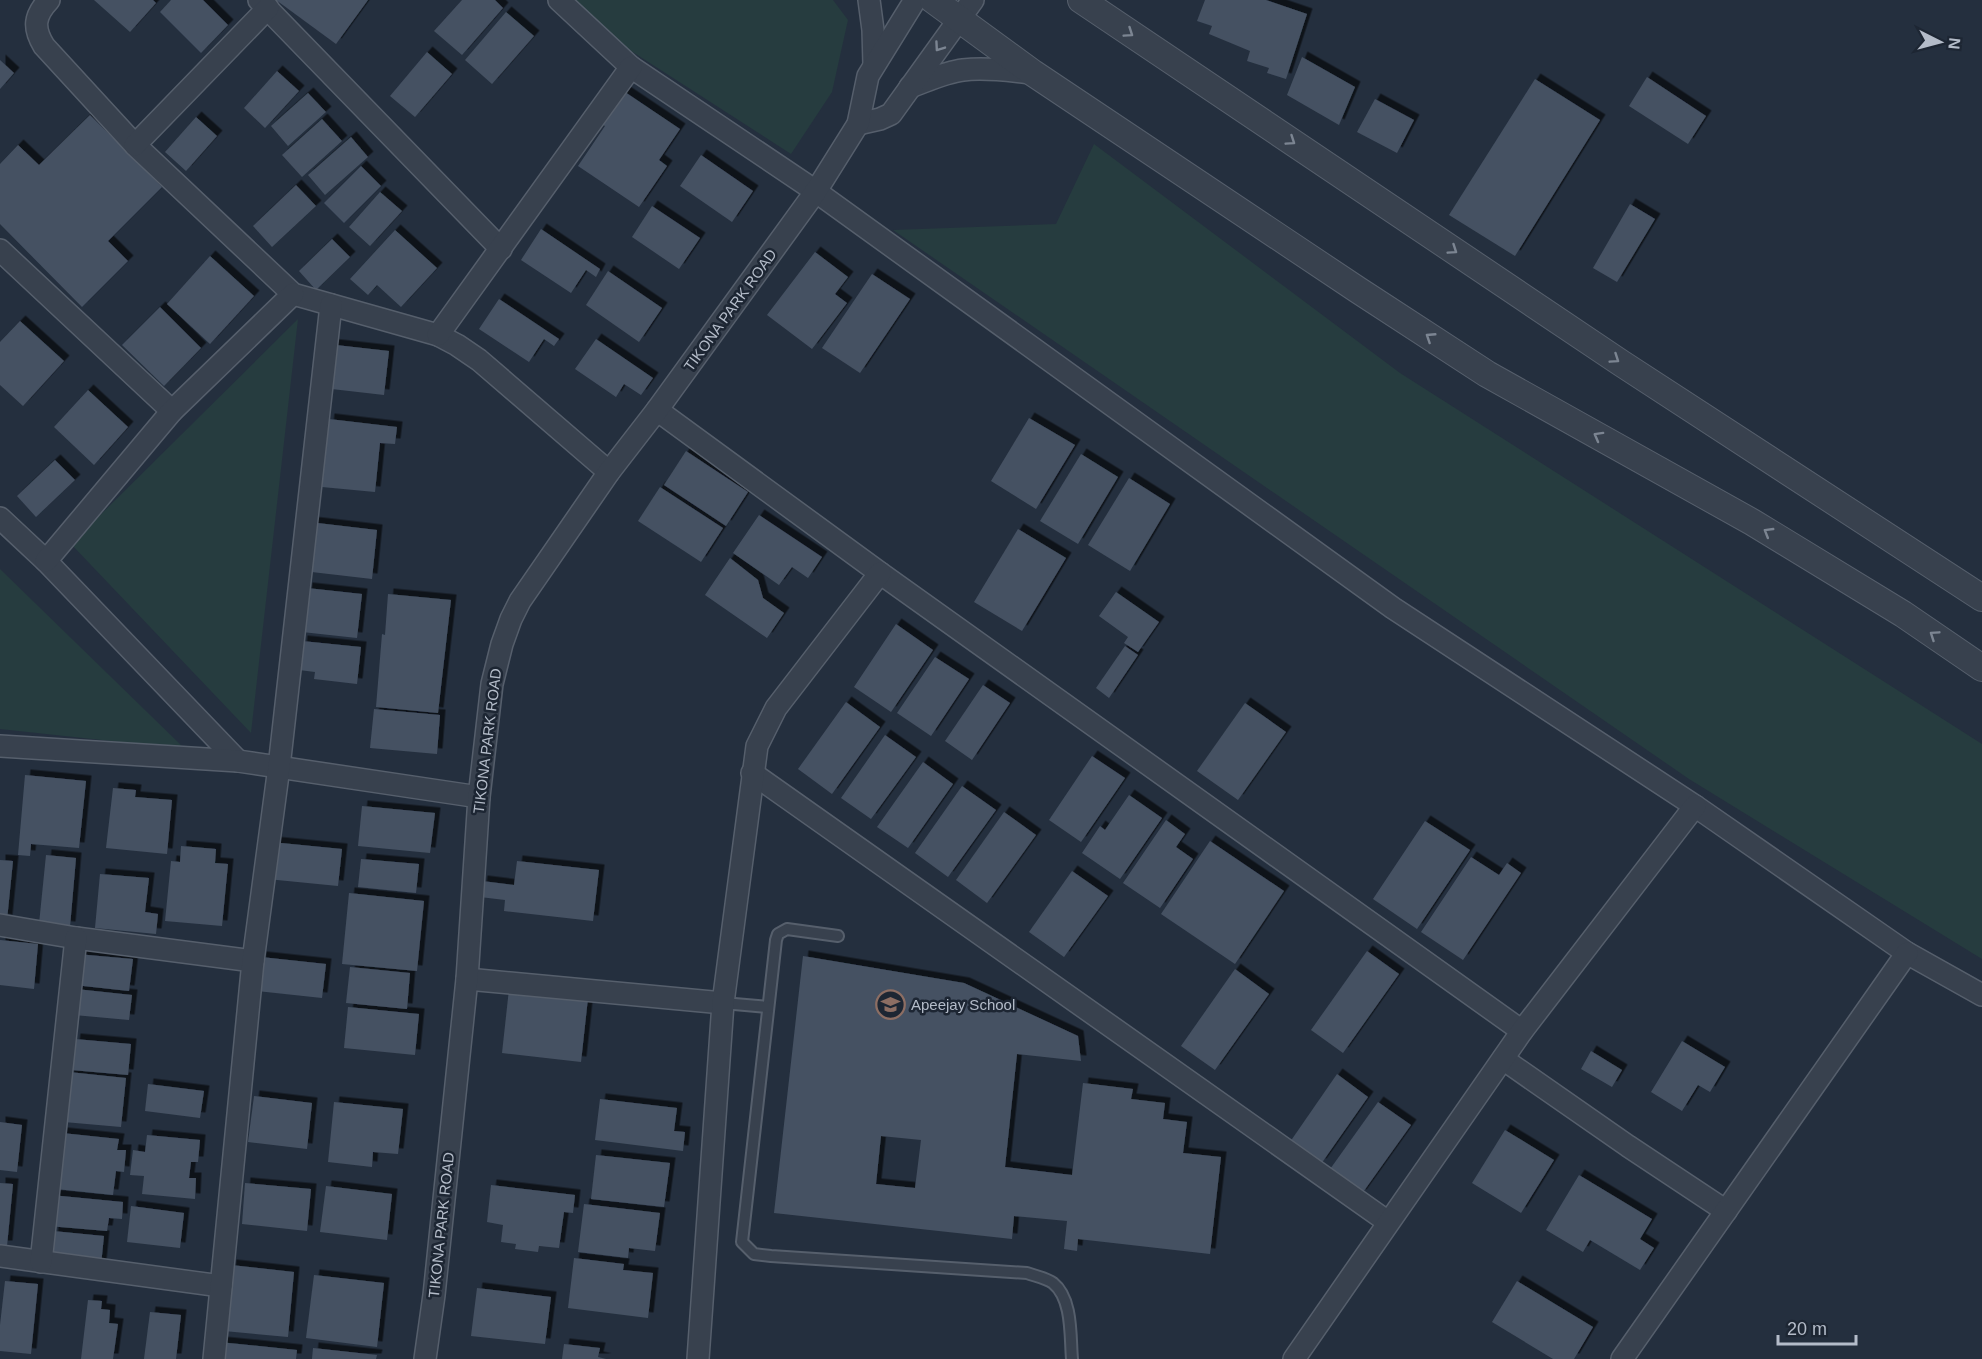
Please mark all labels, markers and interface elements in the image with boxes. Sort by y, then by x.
north arrow [1910,12,1970,72]
one-way arrow [1123,25,1134,36]
text: N [1945,37,1963,50]
one-way arrow [935,41,946,52]
one-way arrow [1284,134,1295,145]
one-way arrow [1446,243,1457,254]
street label: TIKONA PARK ROAD [680,246,780,374]
one-way arrow [1426,333,1437,344]
one-way arrow [1609,351,1619,363]
one-way arrow [1594,432,1605,443]
one-way arrow [1764,527,1774,539]
one-way arrow [1929,631,1940,642]
street label: TIKONA PARK ROAD [470,667,504,815]
school or university icon: Apeejay School [874,988,906,1020]
place label: Apeejay School [911,996,1015,1013]
street label: TIKONA PARK ROAD [425,1151,457,1299]
scale bar [1778,1308,1856,1346]
text: 20 m [1787,1319,1827,1339]

